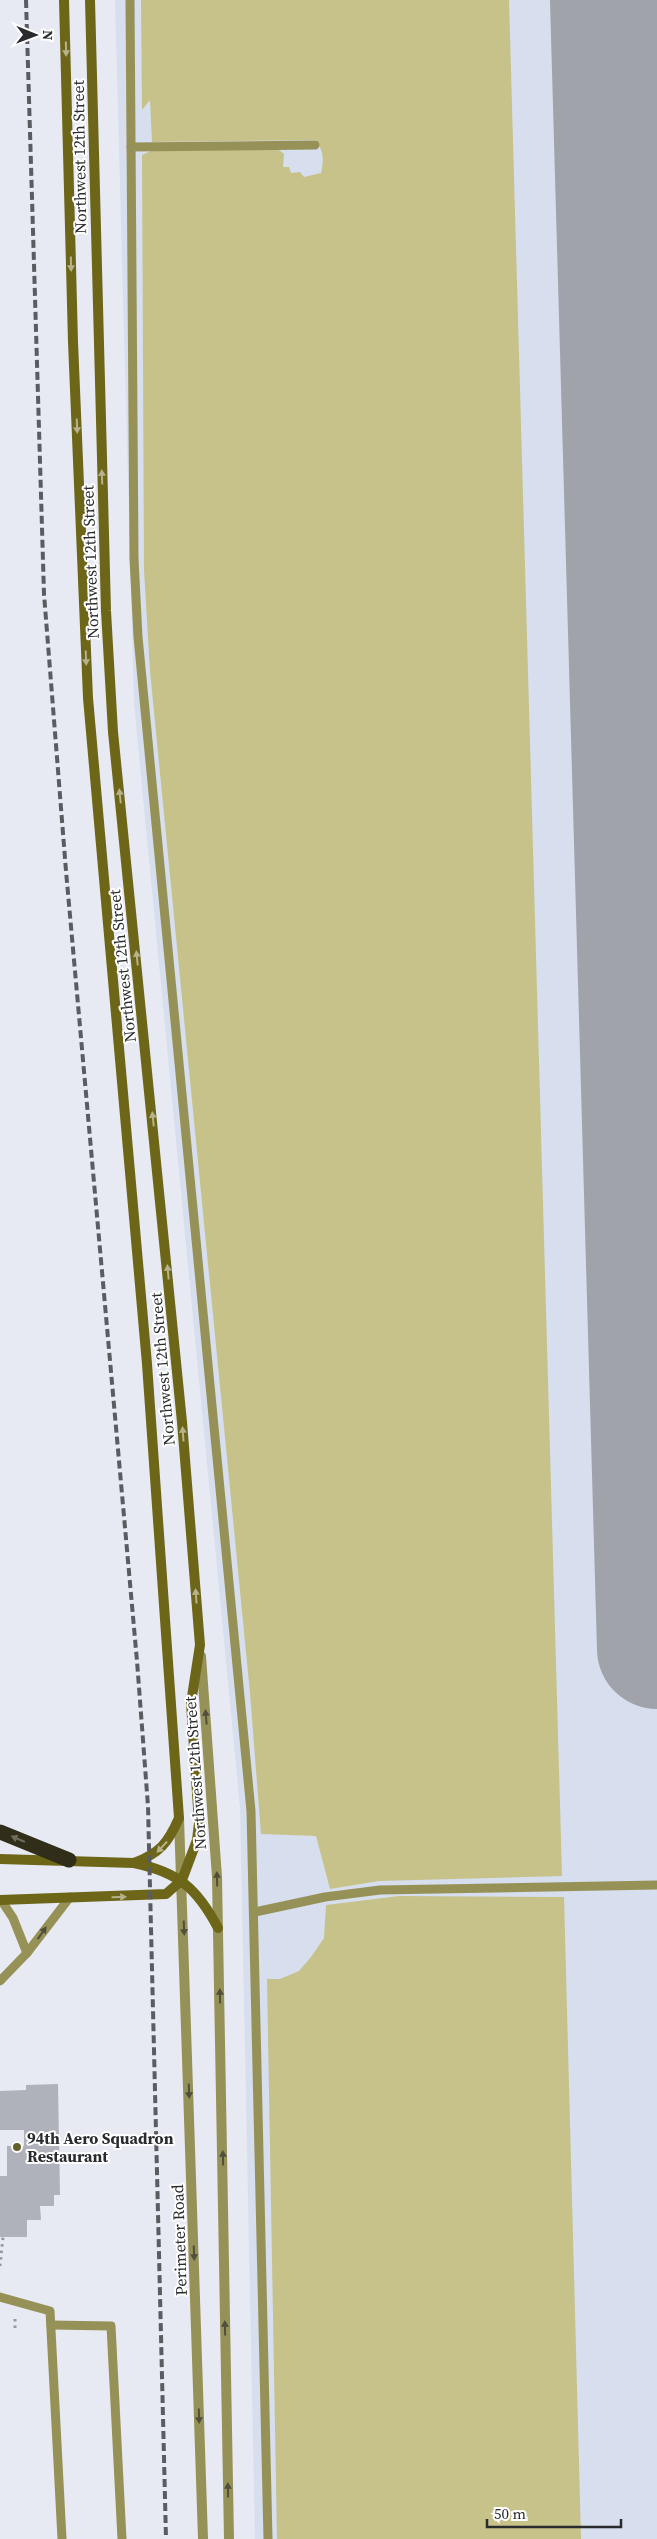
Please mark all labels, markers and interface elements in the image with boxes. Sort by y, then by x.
north arrow [10,10,60,60]
text: N [38,30,58,41]
one-way arrow [62,41,70,57]
street label: Northwest 12th Street [67,79,91,234]
one-way arrow [68,256,76,272]
one-way arrow [73,418,81,434]
one-way arrow [98,469,106,485]
street label: Northwest 12th Street [76,484,104,639]
one-way arrow [83,651,91,667]
one-way arrow [116,788,124,804]
street label: Northwest 12th Street [103,888,141,1044]
one-way arrow [133,949,141,965]
one-way arrow [149,1111,157,1127]
one-way arrow [164,1264,172,1280]
street label: Northwest 12th Street [144,1291,180,1446]
one-way arrow [179,1426,187,1442]
one-way arrow [192,1588,200,1604]
street label: Northwest 12th Street [179,1695,211,1850]
one-way arrow [201,1709,209,1725]
one-way arrow [11,1835,26,1843]
one-way arrow [156,1840,168,1852]
one-way arrow [213,1871,221,1887]
one-way arrow [111,1892,127,1900]
one-way arrow [180,1921,188,1937]
one-way arrow [37,1926,47,1940]
one-way arrow [215,1987,223,2003]
one-way arrow [186,2083,194,2099]
place label: 94th Aero Squadron Restaurant [27,2127,174,2167]
marker: 94th Aero Squadron Restaurant [11,2141,23,2153]
one-way arrow [219,2150,227,2166]
street label: Perimeter Road [166,2184,192,2296]
one-way arrow [191,2246,199,2262]
one-way arrow [221,2320,229,2336]
one-way arrow [195,2408,203,2424]
one-way arrow [224,2482,232,2498]
scale bar [487,2496,621,2528]
text: 50 m [494,2503,526,2524]

